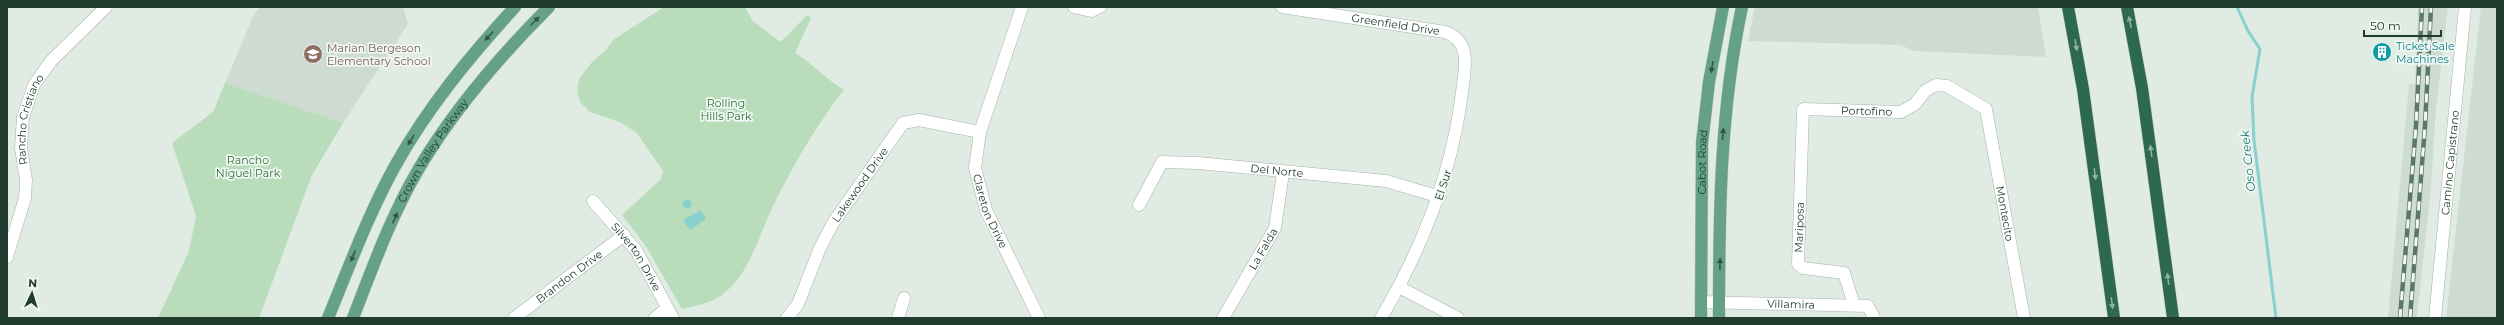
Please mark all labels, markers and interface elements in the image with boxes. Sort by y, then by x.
street label: Greenfield Drive [1351,11,1441,38]
scale bar [2364,12,2441,38]
one-way arrow [530,16,540,26]
one-way arrow [2127,16,2133,28]
text: 50 m [2370,18,2401,33]
one-way arrow [485,31,494,41]
one-way arrow [2073,39,2079,51]
place label: Ticket Sale Machines [2396,39,2455,66]
place label: Marian Bergeson Elementary School [327,41,431,68]
building icon: Ticket Sale Machines [2371,41,2393,63]
school or university icon: Marian Bergeson Elementary School [302,43,324,65]
one-way arrow [1709,61,1715,73]
street label: Rancho Cristiano [14,71,47,166]
street label: Crown Valley Parkway [395,96,471,205]
park label: Rolling Hills Park [700,96,752,123]
street label: Portofino [1841,103,1893,119]
street label: Camino Capistrano [2438,109,2462,216]
one-way arrow [1720,128,1726,140]
street label: Cabot Road [1695,129,1710,194]
water label: Oso Creek [2237,129,2258,192]
one-way arrow [408,134,415,146]
street label: Lakewood Drive [829,144,891,225]
one-way arrow [2148,144,2154,157]
park label: Rancho Niguel Park [216,153,281,180]
street label: Del Norte [1250,161,1304,180]
street label: El Sur [1431,168,1455,202]
one-way arrow [2092,168,2098,180]
street label: Clareton Drive [970,173,1011,251]
street label: Montecito [1993,185,2017,242]
street label: Mariposa [1791,202,1807,253]
one-way arrow [392,212,398,223]
street label: Silverton Drive [608,220,664,294]
street label: La Falda [1245,225,1281,272]
street label: Brandon Drive [533,247,605,306]
one-way arrow [350,250,356,262]
one-way arrow [1717,257,1723,270]
north arrow [12,273,52,313]
one-way arrow [2165,273,2171,285]
text: N [28,276,38,290]
street label: Villamira [1767,297,1815,312]
one-way arrow [2109,297,2115,309]

